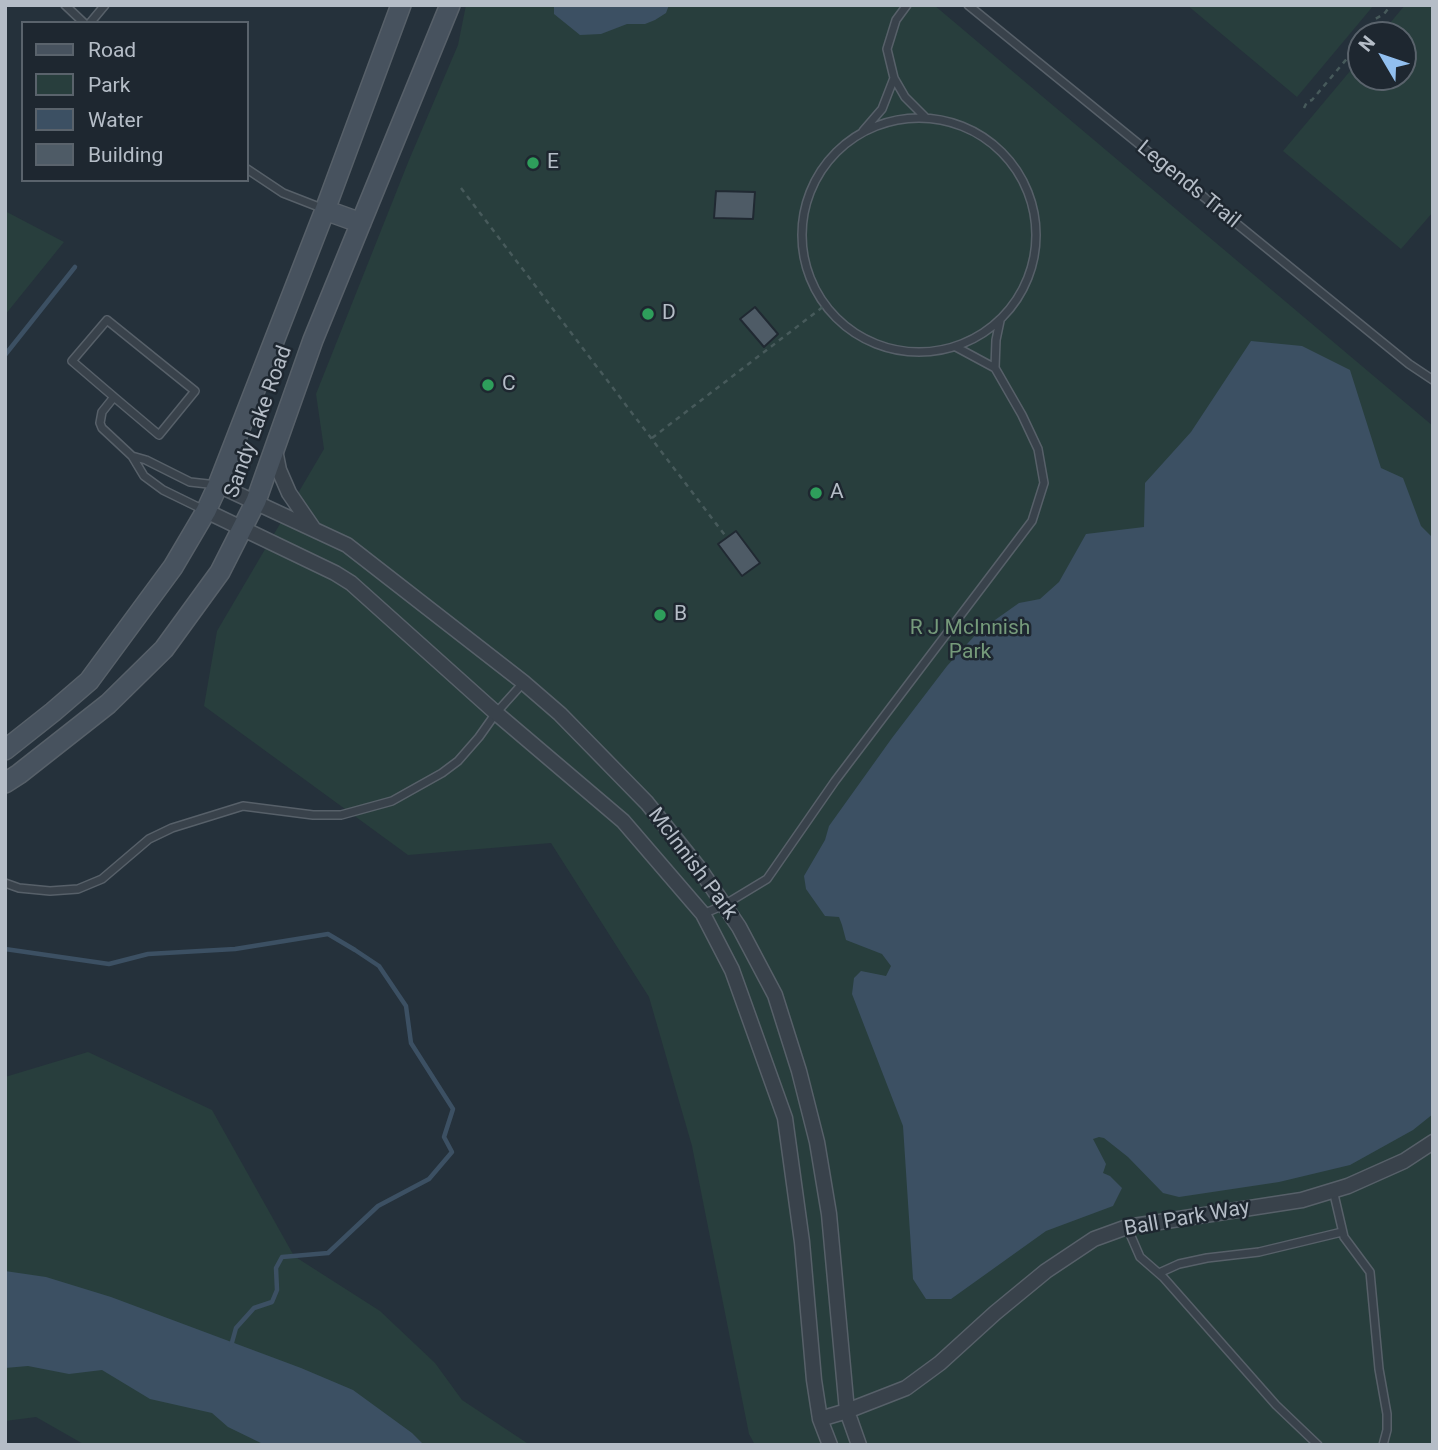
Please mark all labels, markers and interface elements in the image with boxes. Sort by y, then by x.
legend [21,21,248,182]
north arrow [1347,21,1417,91]
text: N [1354,31,1380,56]
text: Road [88,38,136,62]
text: Park [88,73,130,97]
text: Water [88,108,143,132]
street label: Legends Trail [1132,136,1244,234]
text: Building [88,143,163,167]
place label: E [547,150,559,176]
marker: E [525,155,541,171]
place label: D [662,301,676,327]
marker: D [640,306,656,322]
street label: Sandy Lake Road [220,342,298,502]
place label: C [502,372,516,398]
marker: C [480,377,496,393]
place label: A [830,480,844,506]
marker: A [808,485,824,501]
place label: B [674,602,687,628]
marker: B [652,607,668,623]
park label: R J McInnish Park [910,616,1030,666]
street label: McInnish Park [642,803,742,925]
street label: Ball Park Way [1122,1196,1252,1242]

